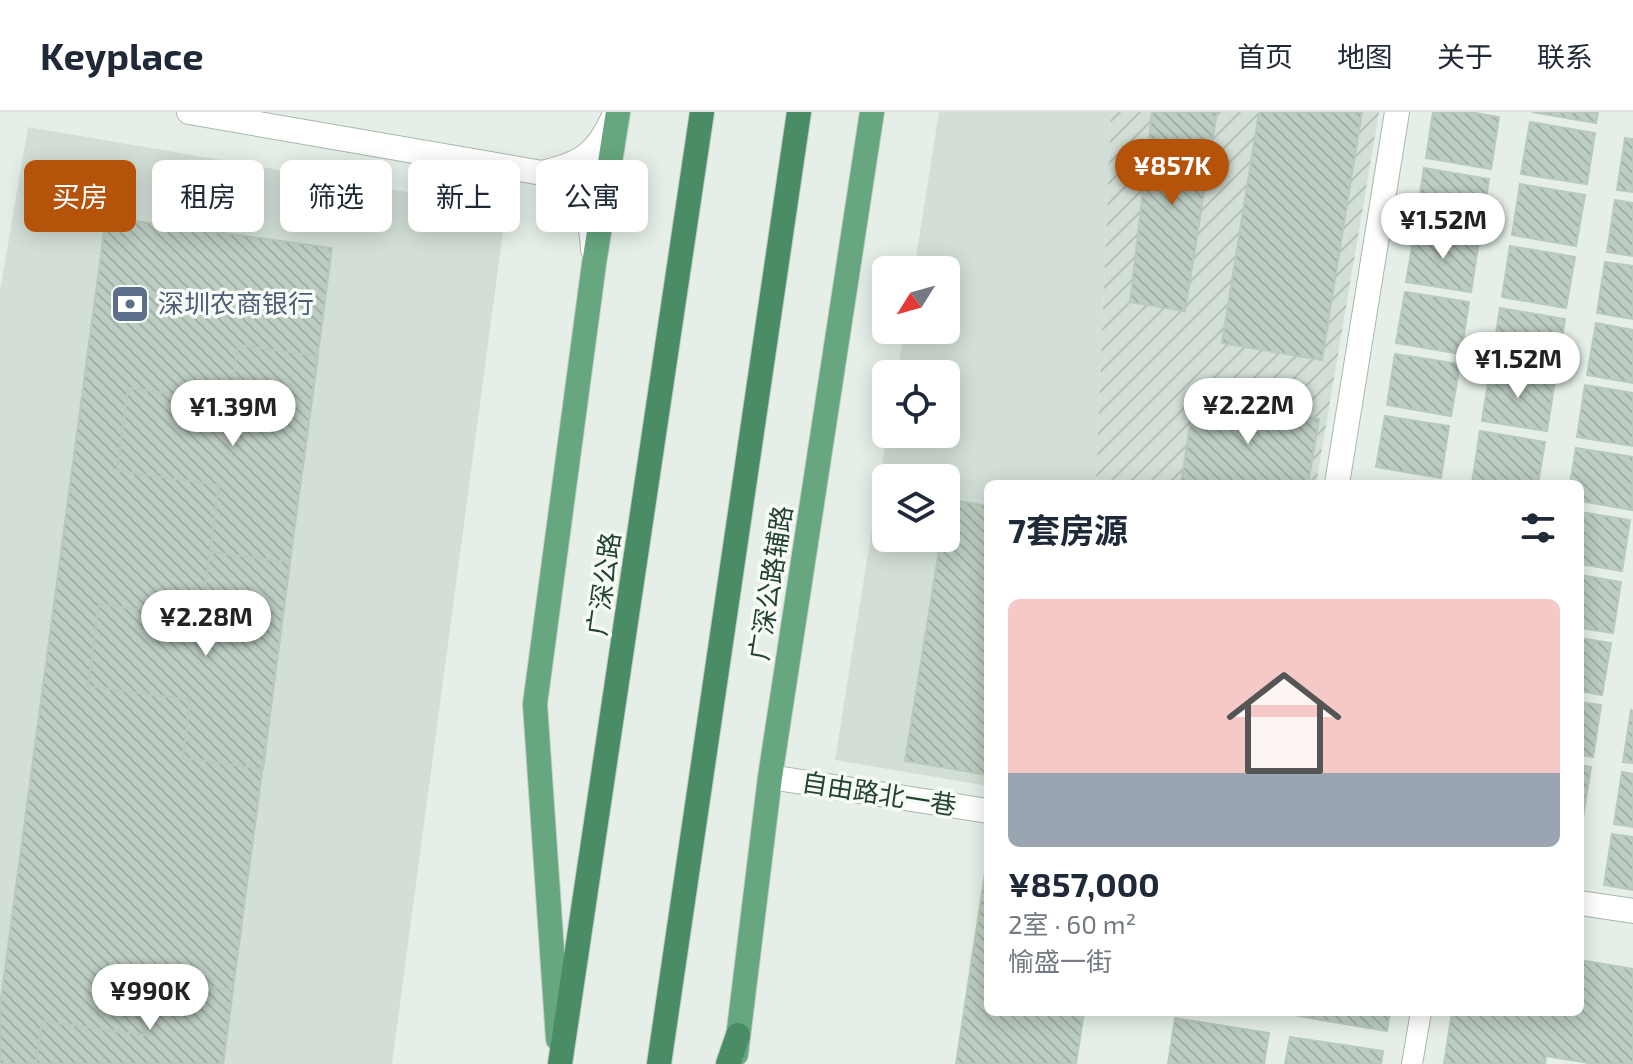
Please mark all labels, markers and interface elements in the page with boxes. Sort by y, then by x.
text: Keyplace [40,32,204,78]
text: 首页 [1237,39,1293,73]
text: 地图 [1337,39,1393,73]
text: 关于 [1437,39,1493,73]
text: 联系 [1537,39,1593,73]
pin: ¥857K [1116,139,1228,207]
text: ¥857K [1133,149,1211,180]
chip: 买房 [24,160,136,232]
chip: 租房 [152,160,264,232]
chip: 筛选 [280,160,392,232]
chip: 新上 [408,160,520,232]
chip: 公寓 [536,160,648,232]
pin: ¥1.52M [1378,193,1508,261]
text: ¥1.52M [1399,203,1487,234]
north arrow [872,256,960,344]
map controls [872,256,960,552]
bank icon: 深圳农商银行 [109,283,151,325]
place label: 深圳农商银行 [158,287,314,318]
pin: ¥1.52M [1453,332,1583,400]
text: ¥1.52M [1474,342,1562,373]
button: locate [872,360,960,448]
pin: ¥2.22M [1183,378,1313,446]
pin: ¥1.39M [168,380,298,448]
text: ¥2.22M [1202,388,1294,419]
text: ¥1.39M [189,390,277,421]
button: layers [872,464,960,552]
street label: 广深公路辅路 [742,503,797,662]
icon: filters [1516,506,1560,550]
text: 7套房源 [1008,509,1128,550]
street label: 广深公路 [580,530,625,637]
pin: ¥2.28M [141,590,271,658]
text: ¥2.28M [159,600,253,631]
icon: home [1212,651,1356,795]
street label: 自由路北一巷 [800,765,959,820]
text: ¥857,000 [1008,863,1160,904]
text: 2室 · 60 m² [1008,908,1136,939]
text: 愉盛一街 [1008,945,1112,976]
pin: ¥990K [94,964,206,1032]
text: ¥990K [110,974,190,1005]

